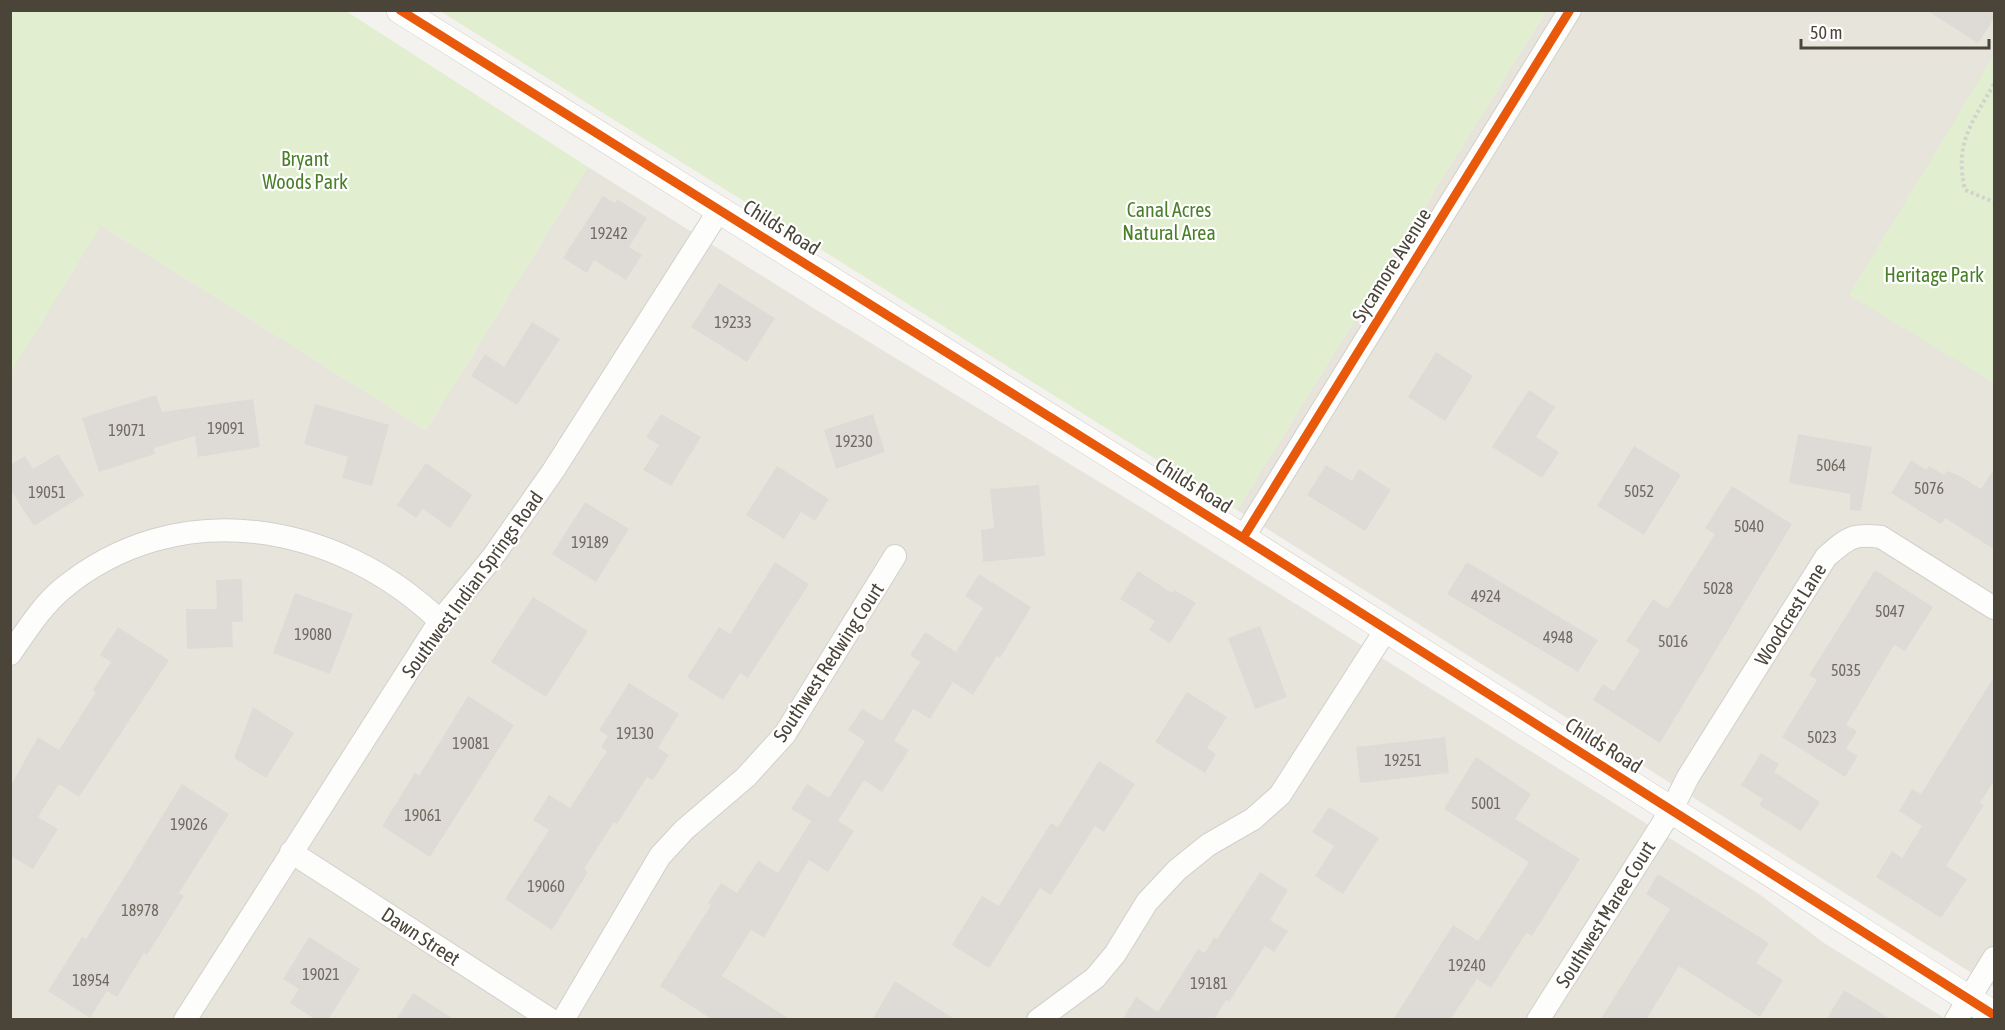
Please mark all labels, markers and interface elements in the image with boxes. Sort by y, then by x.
scale bar [1801,12,1988,50]
text: 50 m [1810,22,1842,43]
park label: Bryant Woods Park [262,147,348,193]
street label: Childs Road [739,194,825,260]
park label: Canal Acres Natural Area [1122,198,1216,244]
street label: Sycamore Avenue [1347,204,1435,326]
house number: 19242 [590,224,628,242]
park label: Heritage Park [1884,263,1984,286]
house number: 19233 [714,313,752,331]
house number: 19091 [207,419,245,437]
house number: 19071 [108,421,146,439]
house number: 19230 [835,432,873,450]
street label: Childs Road [1151,452,1237,518]
house number: 5064 [1816,456,1846,474]
house number: 5076 [1914,479,1944,497]
house number: 5052 [1624,482,1654,500]
house number: 19051 [28,483,66,501]
street label: Southwest Indian Springs Road [397,486,547,682]
house number: 5040 [1734,517,1764,535]
house number: 19189 [571,533,609,551]
street label: Woodcrest Lane [1750,559,1830,669]
street label: Southwest Redwing Court [768,578,888,746]
house number: 5028 [1703,579,1733,597]
house number: 4924 [1471,587,1501,605]
house number: 5047 [1875,602,1905,620]
house number: 19080 [294,625,332,643]
house number: 4948 [1543,628,1573,646]
house number: 5016 [1658,632,1688,650]
house number: 5035 [1831,661,1861,679]
street label: Childs Road [1561,712,1647,778]
house number: 19130 [616,724,654,742]
house number: 5023 [1807,728,1837,746]
house number: 19081 [452,734,490,752]
house number: 19251 [1384,751,1422,769]
house number: 5001 [1471,794,1501,812]
house number: 19061 [404,806,442,824]
house number: 19026 [170,815,208,833]
street label: Southwest Maree Court [1551,836,1659,991]
house number: 19060 [527,877,565,895]
house number: 18978 [121,901,159,919]
street label: Dawn Street [378,902,465,970]
house number: 19240 [1448,956,1486,974]
house number: 19021 [302,965,340,983]
house number: 18954 [72,971,110,989]
house number: 19181 [1190,974,1228,992]

